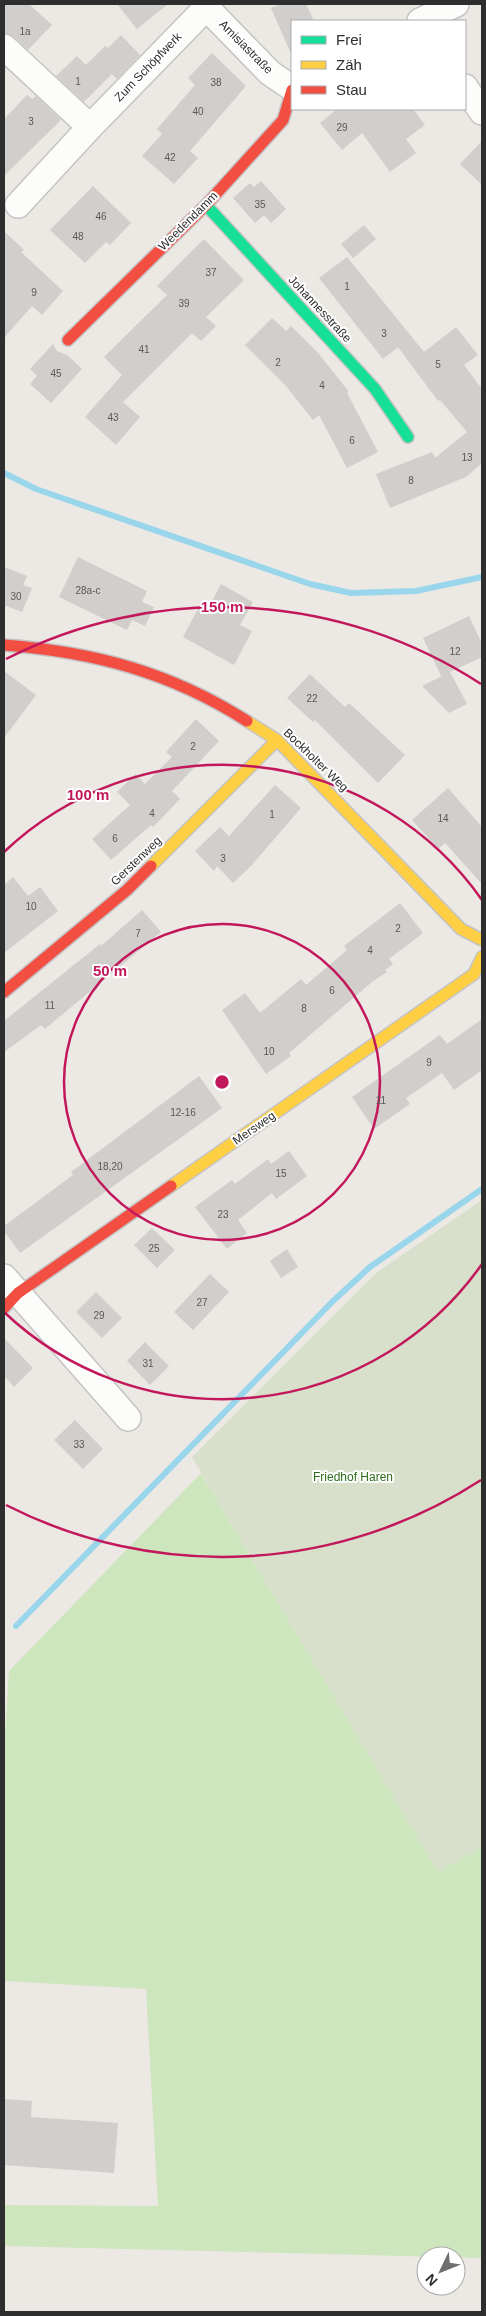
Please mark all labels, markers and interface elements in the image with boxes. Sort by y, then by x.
street label: Amisiastraße [216,17,276,77]
legend [291,20,466,110]
house number: 1a [19,26,31,37]
street label: Zum Schöpfwerk [112,29,185,104]
text: Frei [336,31,362,48]
text: Zäh [336,56,362,73]
house number: 1 [75,76,81,87]
house number: 38 [210,77,222,88]
text: Stau [336,81,367,98]
house number: 40 [192,106,204,117]
house number: 3 [28,116,34,127]
house number: 29 [336,122,348,133]
house number: 42 [164,152,176,163]
street label: Weedendamm [156,189,220,253]
house number: 35 [254,199,266,210]
house number: 46 [95,211,107,222]
house number: 48 [72,231,84,242]
house number: 37 [205,267,217,278]
street label: Johannesstraße [286,273,355,345]
house number: 1 [344,281,350,292]
house number: 9 [31,287,37,298]
house number: 39 [178,298,190,309]
house number: 3 [381,328,387,339]
house number: 41 [138,344,150,355]
house number: 2 [275,357,281,368]
house number: 5 [435,359,441,370]
house number: 45 [50,368,62,379]
house number: 4 [319,380,325,391]
house number: 43 [107,412,119,423]
house number: 6 [349,435,355,446]
house number: 13 [461,452,473,463]
house number: 8 [408,475,414,486]
house number: 28a-c [75,585,101,596]
house number: 30 [10,591,22,602]
text: 150 m [201,598,243,615]
house number: 12 [449,646,461,657]
house number: 22 [306,693,318,704]
street label: Bockholter Weg [281,726,351,794]
house number: 2 [190,741,196,752]
text: 100 m [67,786,109,803]
house number: 4 [149,808,155,819]
house number: 1 [269,809,275,820]
house number: 14 [437,813,449,824]
street label: Gerstenweg [108,833,164,889]
house number: 6 [112,833,118,844]
house number: 3 [220,853,226,864]
house number: 10 [25,901,37,912]
house number: 2 [395,923,401,934]
house number: 7 [135,928,141,939]
house number: 4 [367,945,373,956]
text: 50 m [93,962,127,979]
house number: 6 [329,985,335,996]
house number: 11 [45,1000,56,1011]
house number: 8 [301,1003,307,1014]
house number: 10 [263,1046,275,1057]
house number: 9 [426,1057,432,1068]
centre of rings [213,1073,231,1091]
house number: 11 [376,1095,387,1106]
house number: 12-16 [170,1107,196,1118]
street label: Mersweg [230,1108,278,1148]
house number: 18,20 [97,1161,123,1172]
house number: 15 [275,1168,287,1179]
house number: 23 [217,1209,229,1220]
house number: 25 [148,1243,160,1254]
house number: 27 [196,1297,208,1308]
house number: 29 [93,1310,105,1321]
house number: 31 [142,1358,154,1369]
house number: 33 [73,1439,85,1450]
park label: Friedhof Haren [313,1470,393,1484]
north arrow [416,2246,466,2296]
text: N [422,2271,441,2289]

